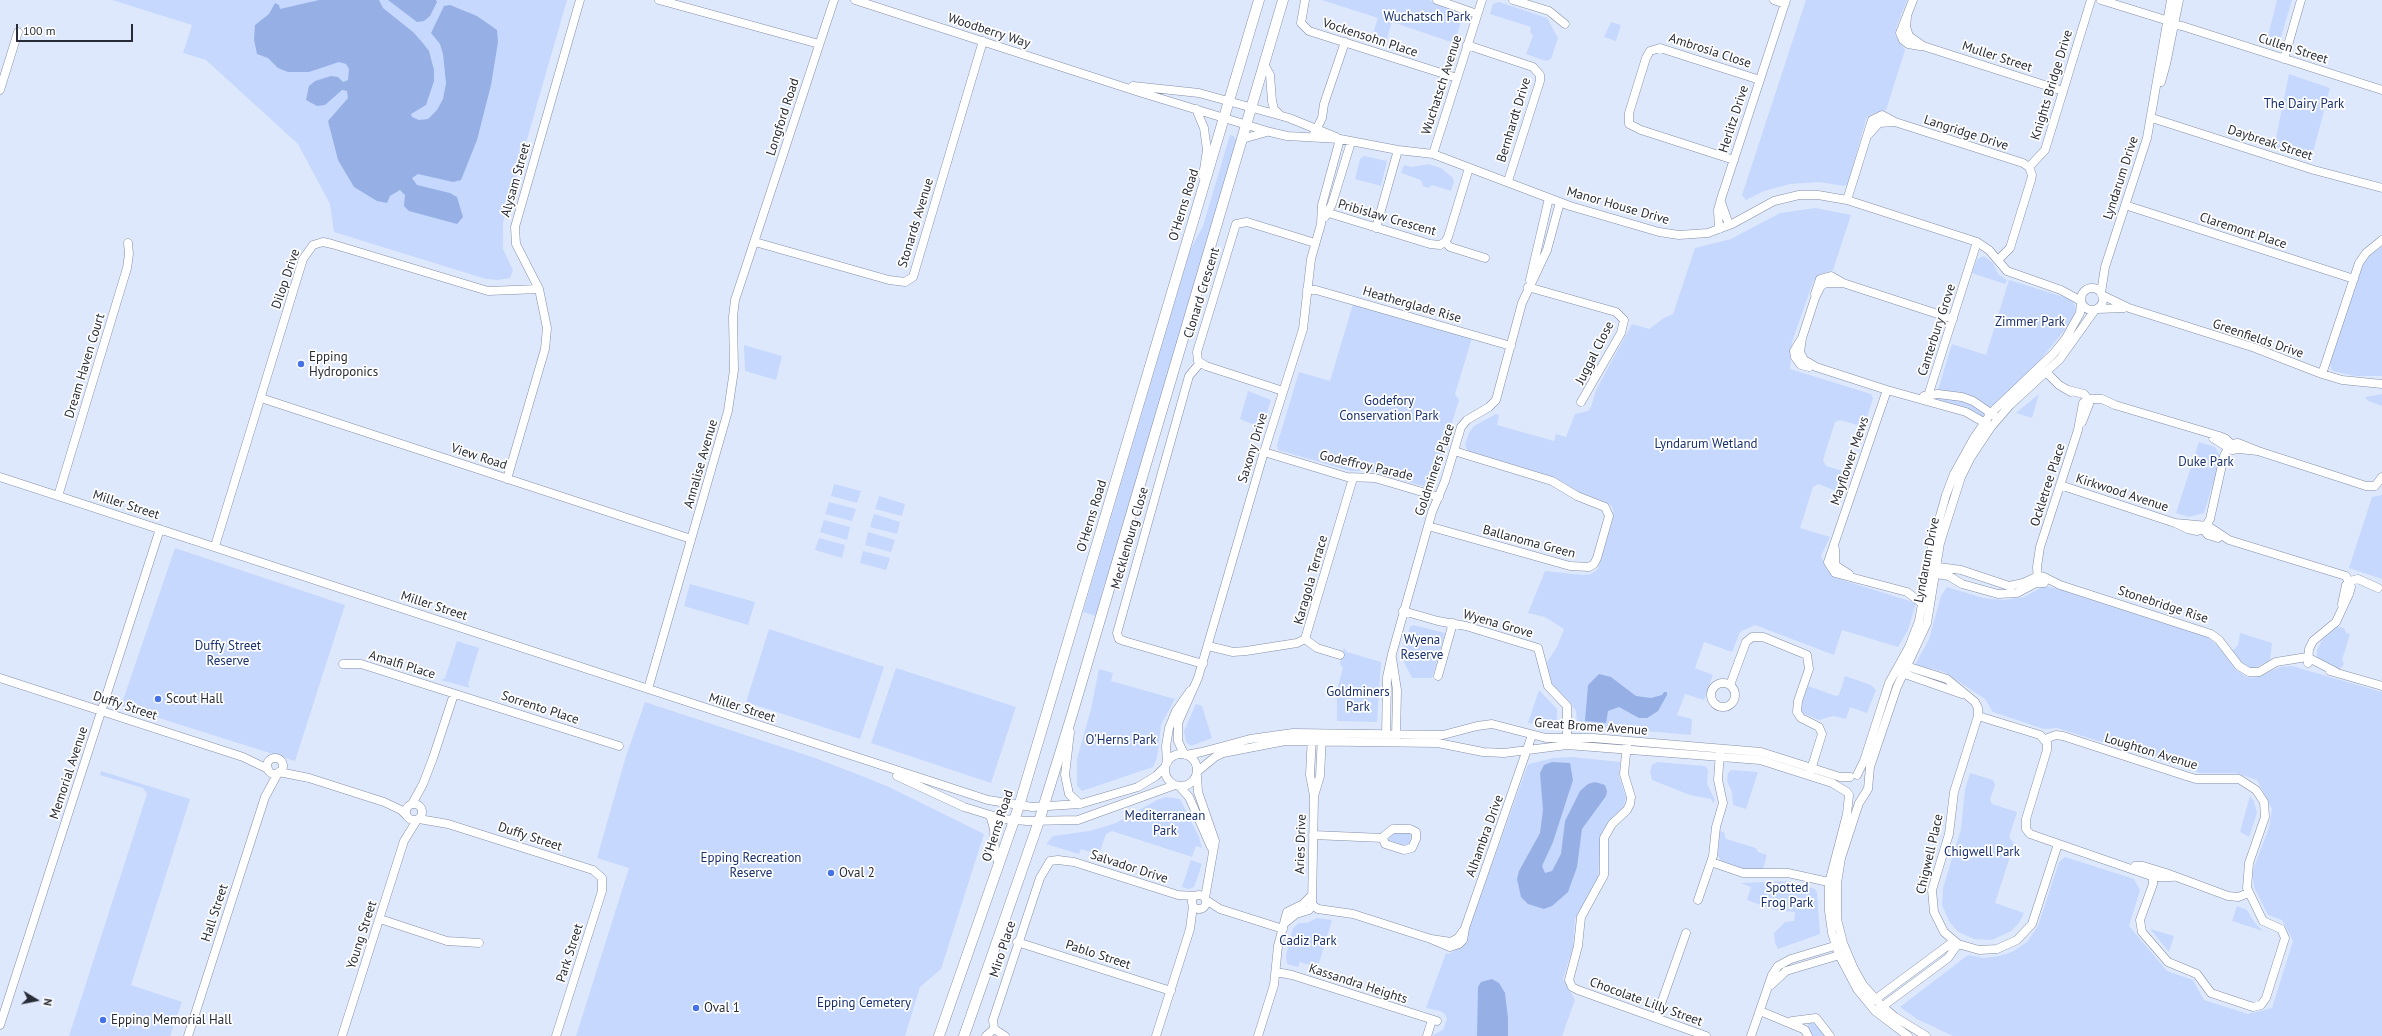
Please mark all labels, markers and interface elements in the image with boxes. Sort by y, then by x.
park label: Wuchatsch Park [1384,9,1470,25]
street label: Woodberry Way [946,10,1032,52]
street label: Vockensohn Place [1320,15,1420,61]
scale bar [18,16,135,42]
text: 100 m [23,23,56,38]
street label: Knights Bridge Drive [2028,28,2076,142]
street label: Ambrosia Close [1667,30,1753,72]
street label: Cullen Street [2256,30,2330,68]
street label: Wuchatsch Avenue [1419,33,1465,137]
street label: Muller Street [1960,38,2034,76]
street label: Longford Road [763,76,803,158]
street label: Bernhardt Drive [1494,76,1534,164]
street label: Herlitz Drive [1716,83,1752,155]
park label: The Dairy Park [2264,96,2344,112]
street label: Langridge Drive [1922,112,2010,154]
street label: Daybreak Street [2226,122,2314,164]
street label: Lyndarum Drive [2100,134,2142,222]
street label: Alysam Street [498,141,534,219]
street label: O'Herns Road [1166,167,1202,243]
street label: Stonards Avenue [895,176,937,270]
street label: Manor House Drive [1565,184,1671,228]
street label: Pribislaw Crescent [1336,197,1438,239]
street label: Claremont Place [2197,210,2289,252]
street label: Clonard Crescent [1181,246,1223,340]
street label: Dilop Drive [268,247,304,311]
street label: Canterbury Grove [1915,282,1959,378]
street label: Heatherglade Rise [1361,283,1463,327]
street label: Dream Haven Court [62,312,108,420]
park label: Zimmer Park [1995,314,2065,330]
street label: Greenfields Drive [2211,316,2305,362]
street label: Juggal Close [1572,319,1618,387]
place label: Epping Hydroponics [309,349,378,380]
marker: Epping Hydroponics [296,359,306,369]
park label: Godefory Conservation Park [1339,393,1439,424]
street label: Saxony Drive [1235,411,1271,485]
street label: Mayflower Mews [1828,415,1872,507]
street label: Annalise Avenue [681,418,721,510]
street label: Goldminers Place [1412,422,1458,518]
park label: Lyndarum Wetland [1654,436,1758,452]
street label: View Road [449,441,509,473]
street label: Ockletree Place [2027,441,2069,529]
street label: Godeffroy Parade [1318,448,1414,484]
park label: Duke Park [2178,454,2234,470]
street label: Kirkwood Avenue [2074,471,2170,515]
street label: O'Herns Road [1074,478,1110,554]
street label: Mecklenburg Close [1108,485,1152,591]
street label: Miller Street [91,487,161,523]
street label: Lyndarum Drive [1911,516,1943,604]
street label: Ballanoma Green [1481,522,1577,562]
street label: Karagola Terrace [1291,534,1331,626]
street label: Stonebridge Rise [2116,583,2210,627]
street label: Miller Street [399,588,469,624]
street label: Wyena Grove [1461,607,1535,641]
park label: Wyena Reserve [1401,632,1443,663]
park label: Duffy Street Reserve [195,638,261,669]
street label: Amalfi Place [367,648,437,682]
park label: Goldminers Park [1326,684,1390,715]
street label: Duffy Street [91,688,159,724]
street label: Sorrento Place [499,688,581,728]
street label: Miller Street [707,690,777,726]
place label: Scout Hall [166,691,223,707]
marker: Scout Hall [153,694,163,704]
street label: Great Brome Avenue [1534,715,1648,739]
street label: Memorial Avenue [47,725,91,821]
street label: Loughton Avenue [2103,730,2199,774]
park label: O'Herns Park [1086,732,1156,748]
street label: O'Herns Road [979,788,1017,864]
street label: Alhambra Drive [1463,793,1507,879]
park label: Mediterranean Park [1125,808,1205,839]
street label: Chigwell Place [1913,812,1947,896]
street label: Aries Drive [1292,814,1310,874]
street label: Duffy Street [496,819,564,855]
park label: Chigwell Park [1944,844,2020,860]
street label: Salvador Drive [1088,847,1170,887]
park label: Epping Recreation Reserve [701,850,801,881]
place label: Oval 2 [839,865,875,881]
marker: Oval 2 [826,868,836,878]
park label: Spotted Frog Park [1761,880,1813,911]
street label: Hall Street [198,882,232,944]
street label: Young Street [344,899,380,971]
street label: Miro Place [987,919,1019,979]
street label: Park Street [553,922,587,984]
park label: Cadiz Park [1279,933,1337,949]
street label: Pablo Street [1063,937,1133,973]
street label: Kassandra Heights [1307,961,1409,1007]
street label: Chocolate Lilly Street [1587,974,1705,1030]
north arrow [16,980,56,1020]
park label: Epping Cemetery [817,995,911,1011]
text: N [40,997,55,1007]
place label: Oval 1 [704,1000,740,1016]
marker: Oval 1 [691,1003,701,1013]
place label: Epping Memorial Hall [111,1012,232,1028]
marker: Epping Memorial Hall [98,1015,108,1025]

